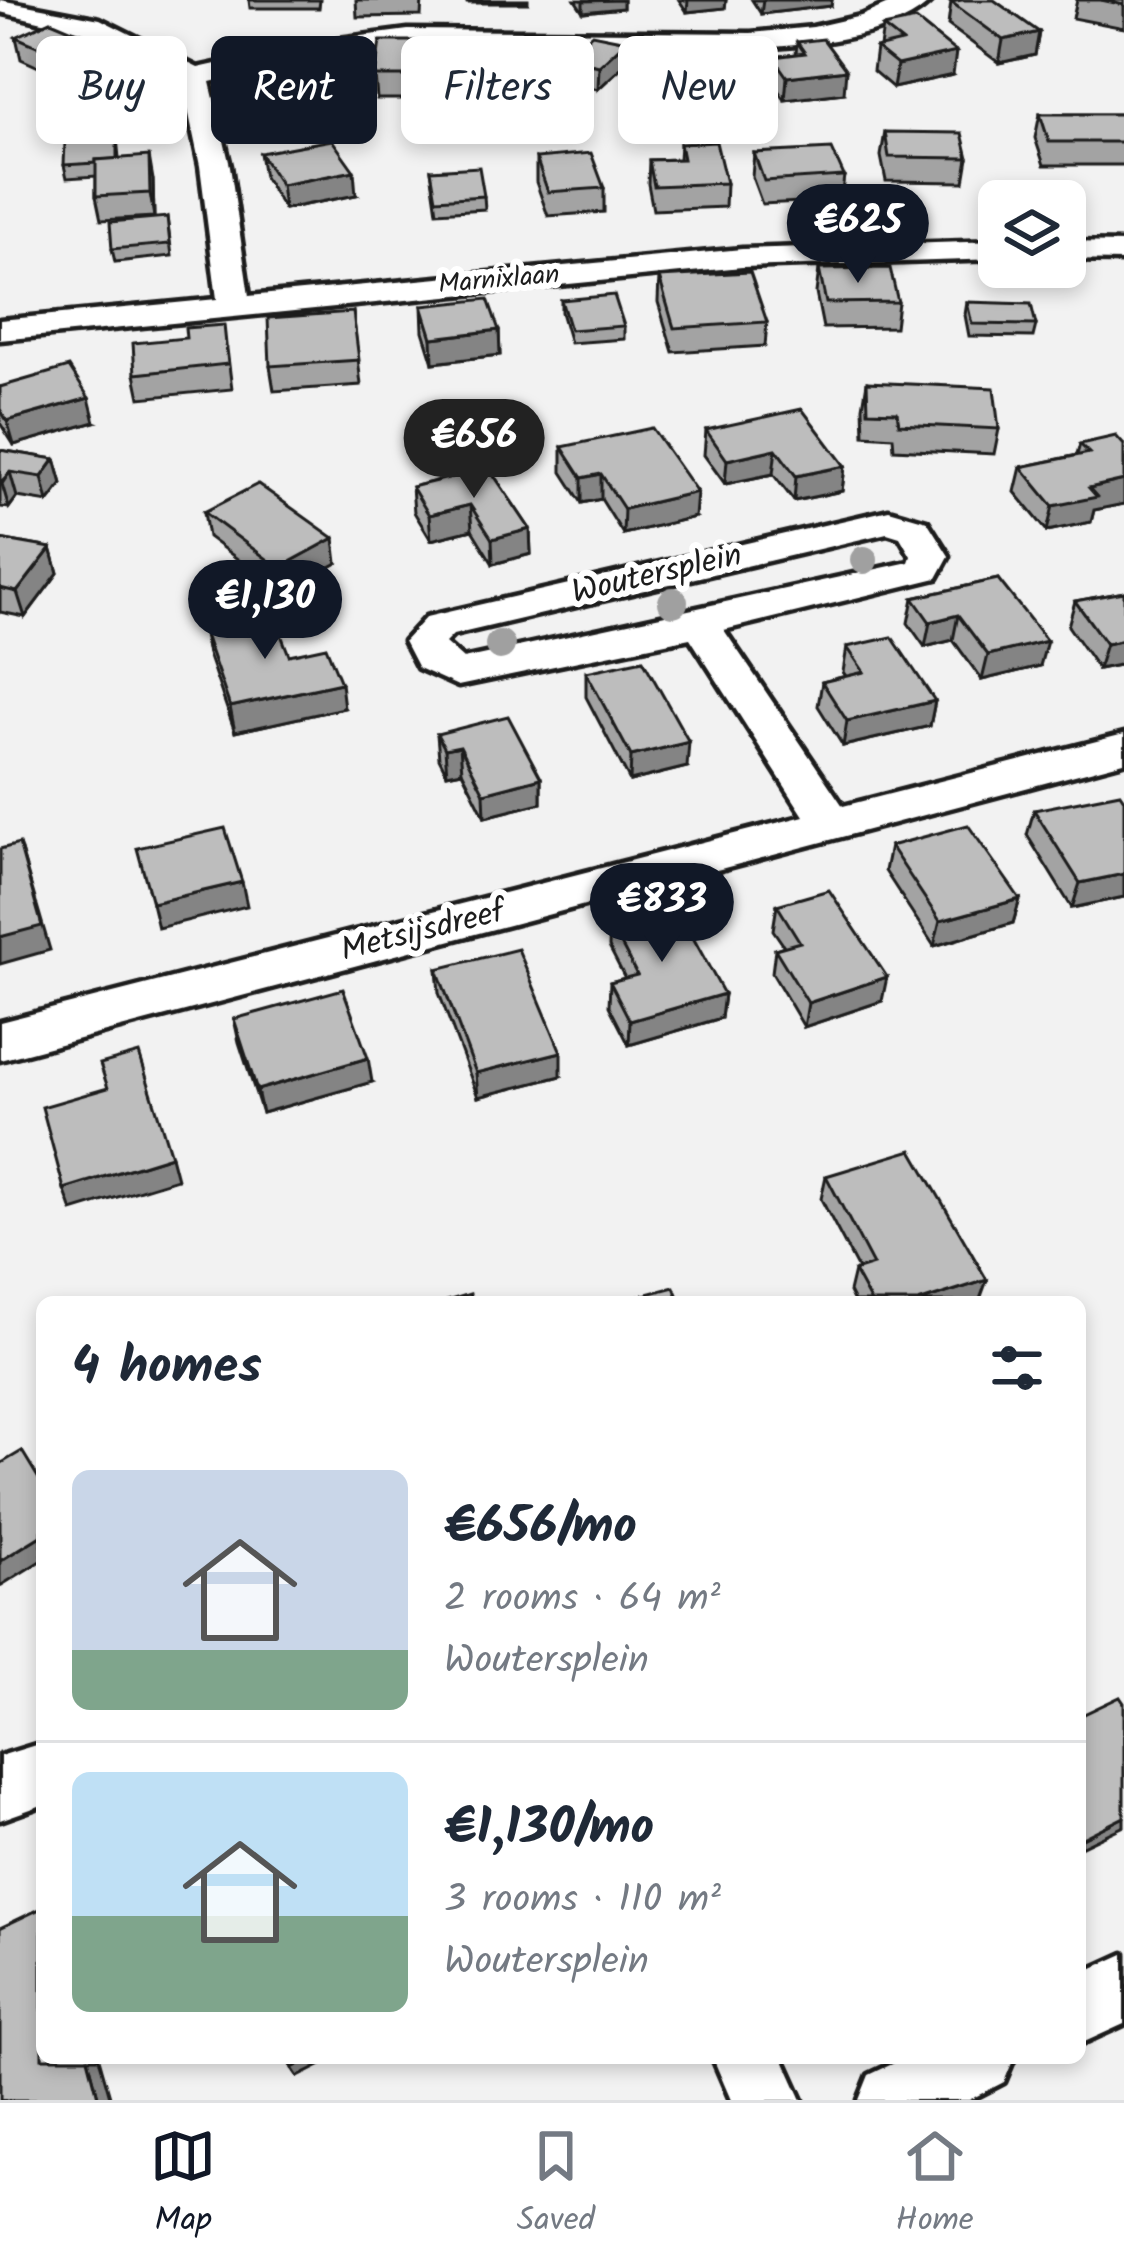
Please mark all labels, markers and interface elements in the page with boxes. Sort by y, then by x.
chip: Buy [36,36,187,144]
chip: Rent [211,36,377,144]
chip: Filters [401,36,594,144]
chip: New [618,36,778,144]
map controls [978,180,1086,288]
button: layers [978,180,1086,288]
pin: €625 [787,184,929,286]
text: €625 [814,192,902,254]
street label: Marnixlaan [437,253,561,307]
pin: €656 [403,399,545,501]
text: €656 [431,407,517,469]
street label: Woutersplein [567,530,747,620]
pin: €1,130 [167,560,363,662]
text: €1,130 [215,568,315,630]
pin: €833 [591,863,733,965]
text: €833 [617,871,707,933]
street label: Metsijsdreef [335,885,514,978]
text: 4 homes [72,1328,262,1409]
icon: filters [984,1335,1050,1401]
text: €656/mo [444,1488,637,1569]
icon: home [168,1518,312,1662]
text: 2 rooms · 64 m² [444,1569,721,1631]
text: Woutersplein [444,1631,649,1693]
text: €1,130/mo [444,1789,654,1870]
icon: home [168,1820,312,1964]
text: 3 rooms · 110 m² [444,1870,721,1932]
text: Woutersplein [444,1932,649,1994]
tab: Map [150,2123,216,2248]
tab: Saved [517,2123,595,2248]
tab: Home [896,2123,974,2248]

